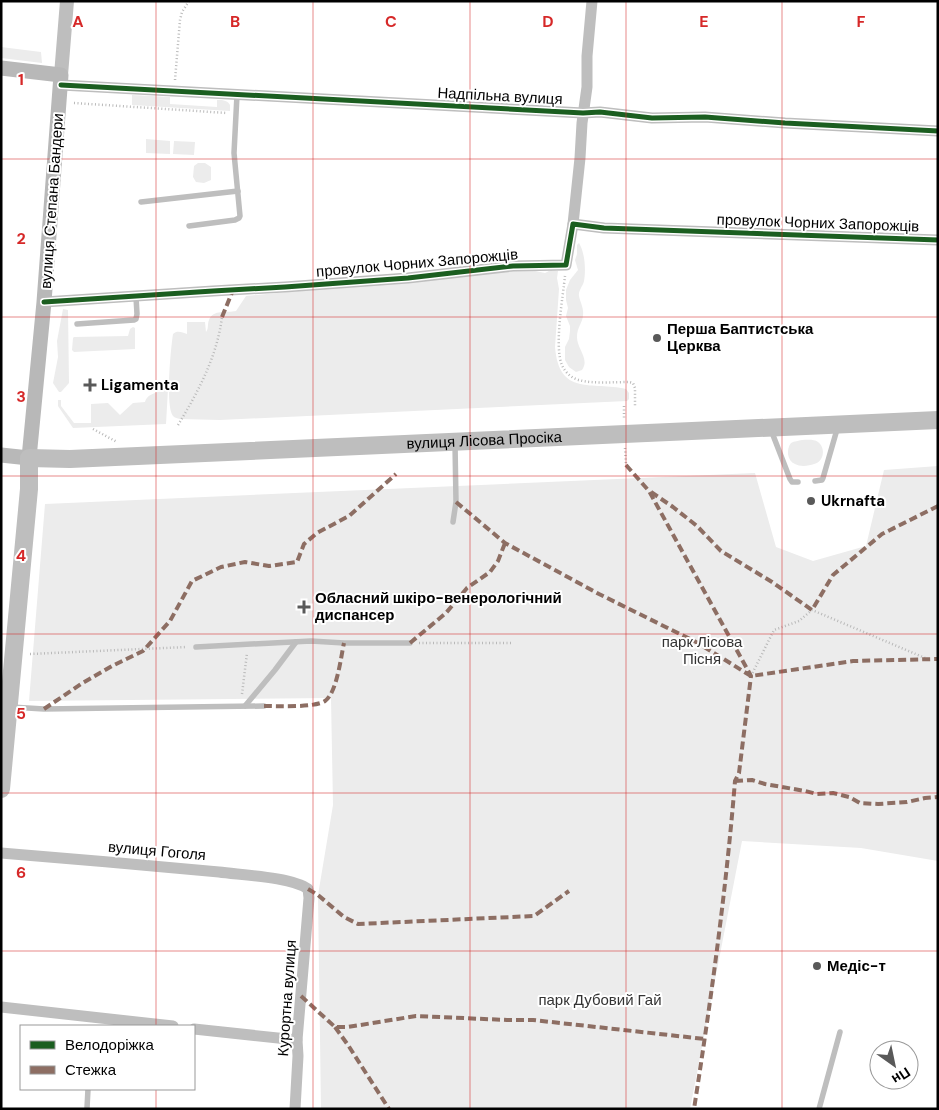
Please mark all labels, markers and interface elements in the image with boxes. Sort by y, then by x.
text: A [72,11,84,32]
text: B [230,11,240,32]
text: C [385,11,397,32]
text: D [542,11,554,32]
text: E [699,11,709,32]
text: F [857,11,866,32]
text: 1 [18,69,24,90]
street label: Надпільна вулиця [437,83,563,109]
street label: вулиця Степана Бандери [36,113,68,289]
street label: провулок Чорних Запорожців [716,209,920,237]
text: 2 [16,228,26,249]
street label: провулок Чорних Запорожців [315,244,519,282]
place label: Перша Баптистська Церква [667,319,814,356]
marker: Перша Баптистська Церква [651,332,663,344]
place label: Ligamenta [101,375,179,395]
marker: Ligamenta [83,378,97,392]
text: 3 [16,386,26,407]
street label: вулиця Лісова Просіка [406,427,563,454]
place label: Ukrnafta [821,491,885,511]
marker: Ukrnafta [805,495,817,507]
text: 4 [16,545,26,566]
place label: Обласний шкіро-венерологічний диспансер [315,588,562,625]
marker: Обласний шкіро-венерологічний диспансер [297,600,311,614]
park label: парк Лісова Пісня [662,632,743,669]
text: 5 [16,703,26,724]
street label: вулиця Гоголя [107,837,207,865]
text: 6 [16,862,26,883]
street label: Курортна вулиця [273,939,301,1057]
place label: Медіс-т [827,956,886,976]
marker: Медіс-т [811,960,823,972]
park label: парк Дубовий Гай [538,990,662,1010]
legend [20,1025,195,1090]
text: Велодоріжка [65,1035,154,1055]
north arrow [869,1040,919,1090]
text: Стежка [65,1060,117,1080]
text: Пн [888,1063,914,1088]

